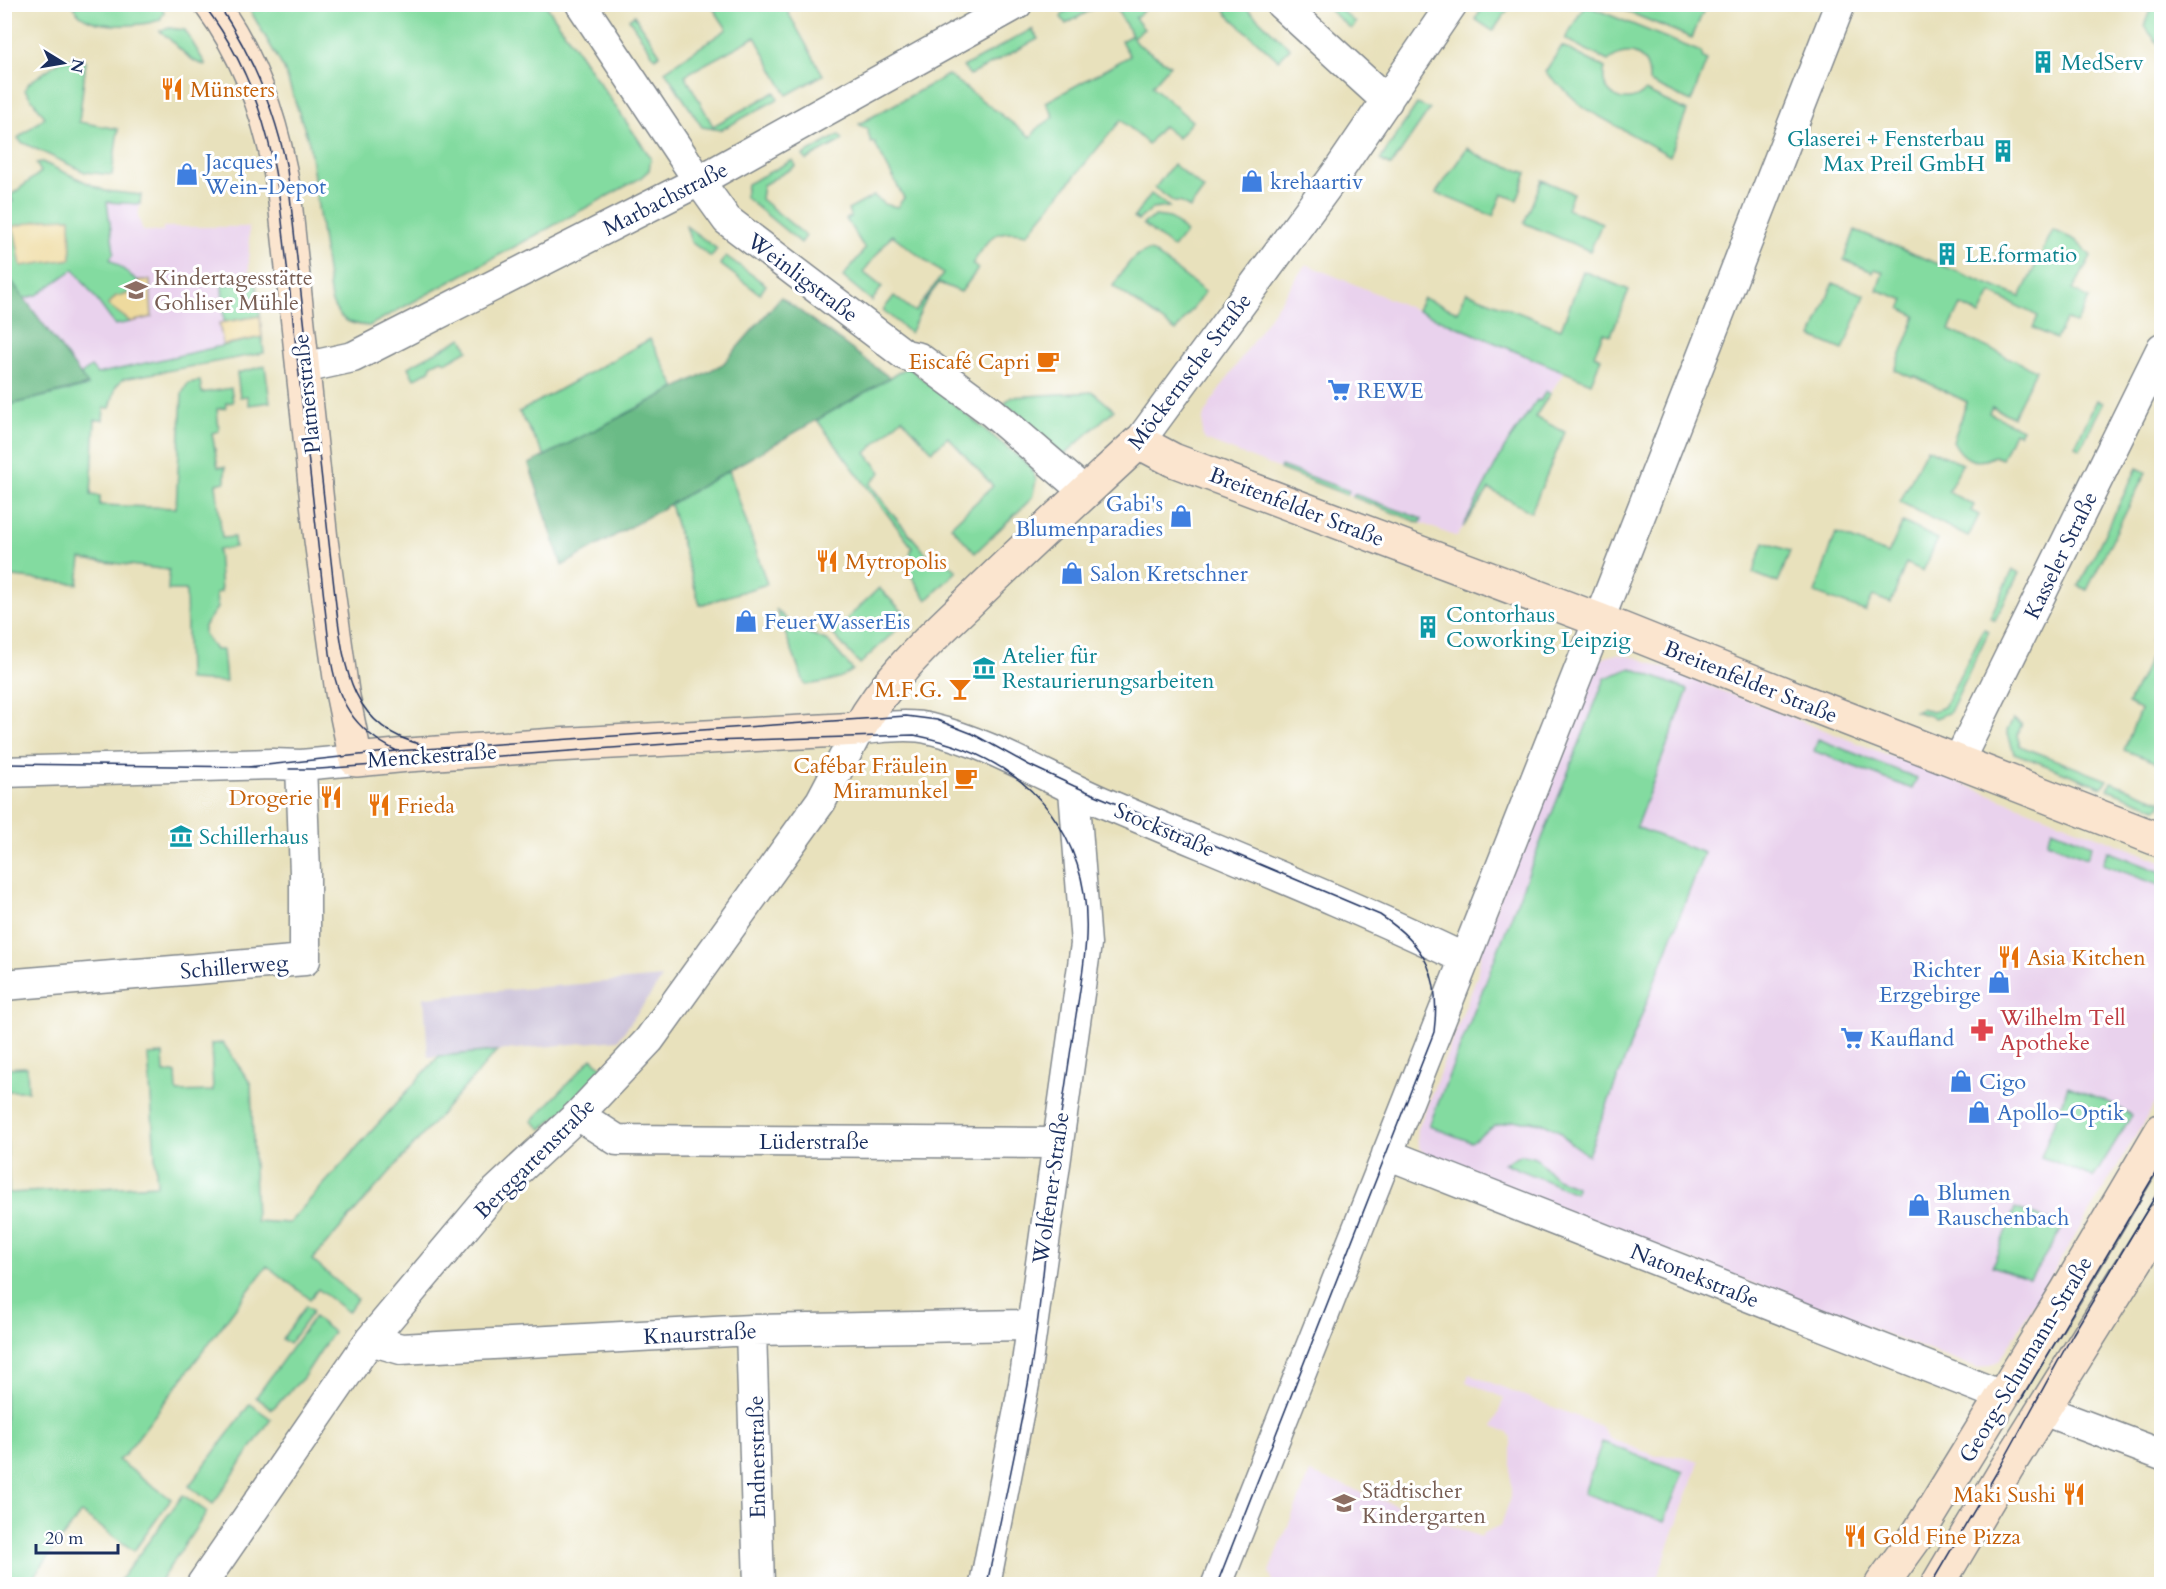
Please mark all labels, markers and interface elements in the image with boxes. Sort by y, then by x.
north arrow [33,33,93,93]
place label: MedServ [2061,48,2144,78]
building icon: MedServ [2030,49,2056,75]
text: N [65,57,89,75]
place label: Münsters [190,75,275,105]
restaurant icon: Münsters [159,76,185,102]
place label: Glaserei + Fensterbau Max Preil GmbH [1787,124,1985,179]
building icon: Glaserei + Fensterbau Max Preil GmbH [1990,138,2016,164]
place label: Jacques' Wein-Depot [202,147,326,202]
street label: Marbachstraße [598,155,733,243]
shop icon: Jacques' Wein-Depot [174,161,200,187]
place label: krehaartiv [1270,167,1364,197]
shop icon: krehaartiv [1239,168,1265,194]
street label: Weinligstraße [740,225,864,330]
place label: LE.formatio [1965,240,2077,270]
building icon: LE.formatio [1934,241,1960,267]
place label: Kindertagesstätte Gohliser Mühle [154,263,313,318]
school or university icon: Kindertagesstätte Gohliser Mühle [123,277,149,303]
street label: Möckernsche Straße [1121,287,1259,456]
street label: Platnerstraße [286,332,328,455]
place label: Eiscafé Capri [908,347,1030,377]
cafe icon: Eiscafé Capri [1035,348,1061,374]
place label: REWE [1357,376,1424,406]
supermarket icon: REWE [1326,377,1352,403]
street label: Breitenfelder Straße [1205,460,1388,554]
street label: Kasseler Straße [2017,487,2105,624]
place label: Gabi's Blumenparadies [1015,489,1163,544]
shop icon: Gabi's Blumenparadies [1168,503,1194,529]
place label: Mytropolis [845,547,947,577]
restaurant icon: Mytropolis [814,548,840,574]
place label: Salon Kretschner [1090,559,1249,589]
shop icon: Salon Kretschner [1059,560,1085,586]
place label: Contorhaus Coworking Leipzig [1446,600,1631,655]
place label: FeuerWasserEis [764,607,910,637]
shop icon: FeuerWasserEis [733,608,759,634]
building icon: Contorhaus Coworking Leipzig [1415,614,1441,640]
street label: Breitenfelder Straße [1659,633,1842,731]
place label: Atelier für Restaurierungsarbeiten [1002,641,1215,696]
museum icon: Atelier für Restaurierungsarbeiten [971,655,997,681]
place label: M.F.G. [875,675,942,705]
bar icon: M.F.G. [947,676,973,702]
street label: Menckestraße [366,737,498,775]
place label: Cafébar Fräulein Miramunkel [793,751,948,806]
cafe icon: Cafébar Fräulein Miramunkel [953,765,979,791]
place label: Drogerie [229,783,313,813]
restaurant icon: Drogerie [318,784,344,810]
place label: Frieda [397,791,455,821]
restaurant icon: Frieda [366,792,392,818]
street label: Stockstraße [1110,795,1220,865]
place label: Schillerhaus [199,822,309,852]
museum icon: Schillerhaus [168,823,194,849]
place label: Asia Kitchen [2027,943,2146,973]
restaurant icon: Asia Kitchen [1996,944,2022,970]
street label: Schillerweg [179,947,290,987]
place label: Richter Erzgebirge [1879,955,1982,1010]
shop icon: Richter Erzgebirge [1986,969,2012,995]
place label: Wilhelm Tell Apotheke [1999,1003,2126,1058]
pharmacy icon: Wilhelm Tell Apotheke [1969,1017,1995,1043]
place label: Kaufland [1870,1024,1955,1054]
supermarket icon: Kaufland [1839,1025,1865,1051]
place label: Cigo [1979,1067,2026,1097]
shop icon: Cigo [1948,1068,1974,1094]
street label: Berggartenstraße [468,1092,602,1226]
place label: Apollo-Optik [1997,1098,2125,1128]
shop icon: Apollo-Optik [1966,1099,1992,1125]
street label: Wolfener Straße [1025,1110,1077,1267]
street label: Lüderstraße [759,1127,869,1157]
place label: Blumen Rauschenbach [1937,1178,2069,1233]
shop icon: Blumen Rauschenbach [1906,1192,1932,1218]
street label: Natonekstraße [1626,1236,1763,1315]
street label: Georg-Schumann-Straße [1952,1251,2100,1468]
street label: Knaurstraße [643,1316,757,1352]
street label: Endnerstraße [741,1395,773,1519]
place label: Städtischer Kindergarten [1362,1476,1487,1531]
place label: Maki Sushi [1953,1480,2056,1510]
restaurant icon: Maki Sushi [2061,1481,2087,1507]
school or university icon: Städtischer Kindergarten [1331,1490,1357,1516]
scale bar [36,1517,118,1555]
place label: Gold Fine Pizza [1873,1522,2021,1552]
restaurant icon: Gold Fine Pizza [1842,1523,1868,1549]
text: 20 m [45,1526,84,1551]

